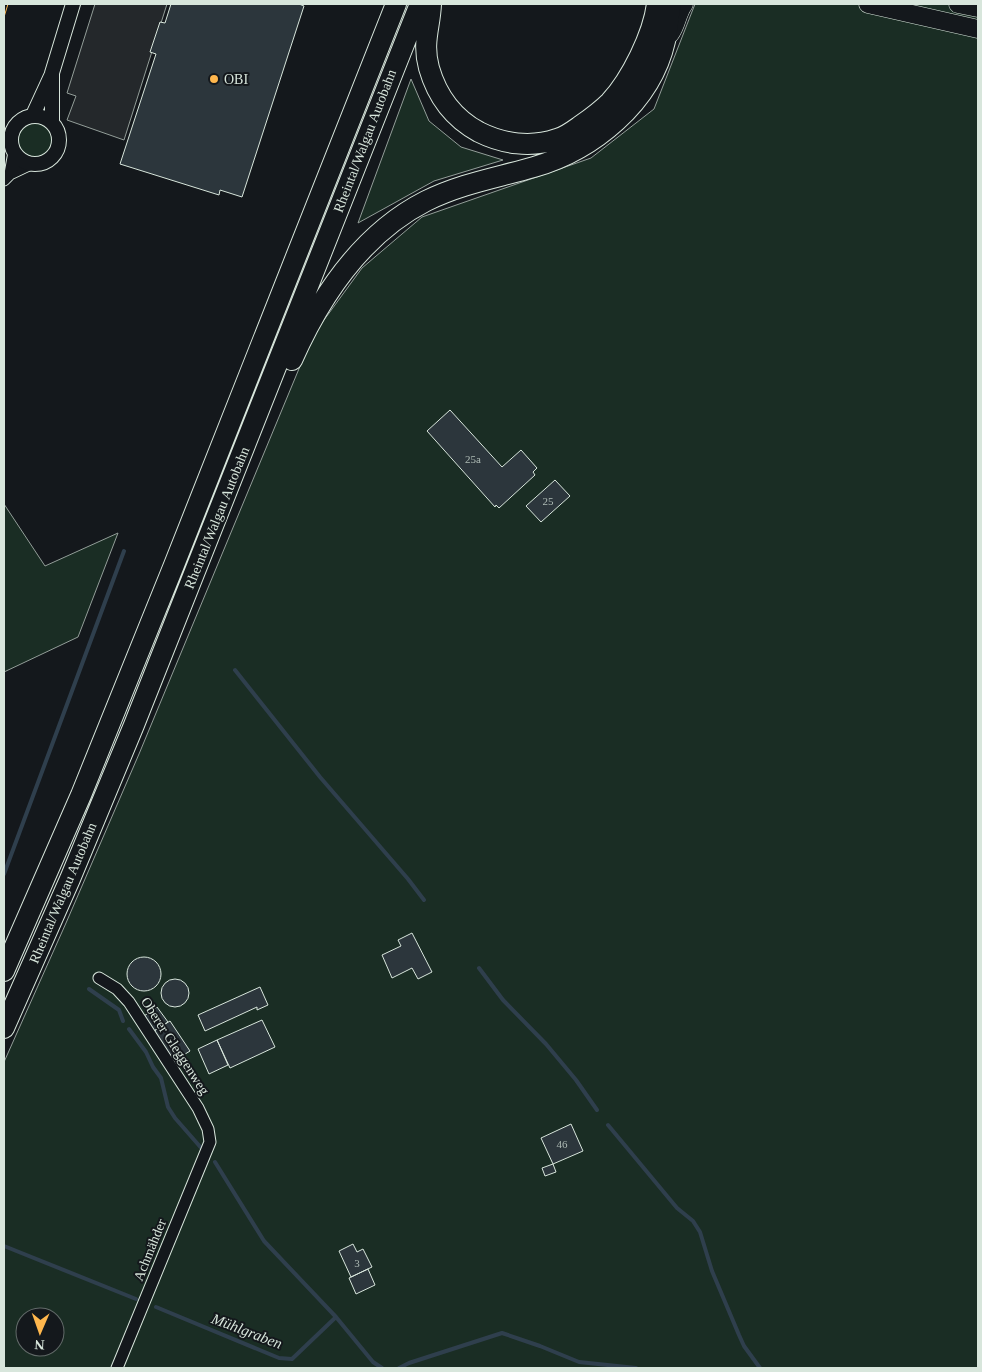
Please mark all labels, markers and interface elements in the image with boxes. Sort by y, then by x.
street label: Rheintal/Walgau Autobahn [331,68,399,214]
place label: OBI [224,72,248,87]
marker: OBI [208,73,220,85]
street label: Rheintal/Walgau Autobahn [182,445,252,591]
house number: 25a [465,453,481,465]
house number: 25 [543,495,554,507]
street label: Rheintal/Walgau Autobahn [26,820,100,966]
street label: Oberer Gleggenweg [138,994,212,1098]
house number: 46 [557,1138,568,1150]
street label: Achmähder [131,1217,169,1283]
house number: 3 [354,1257,360,1269]
north arrow [15,1307,65,1357]
water label: Mühlgraben [209,1310,284,1352]
text: N [34,1337,45,1352]

